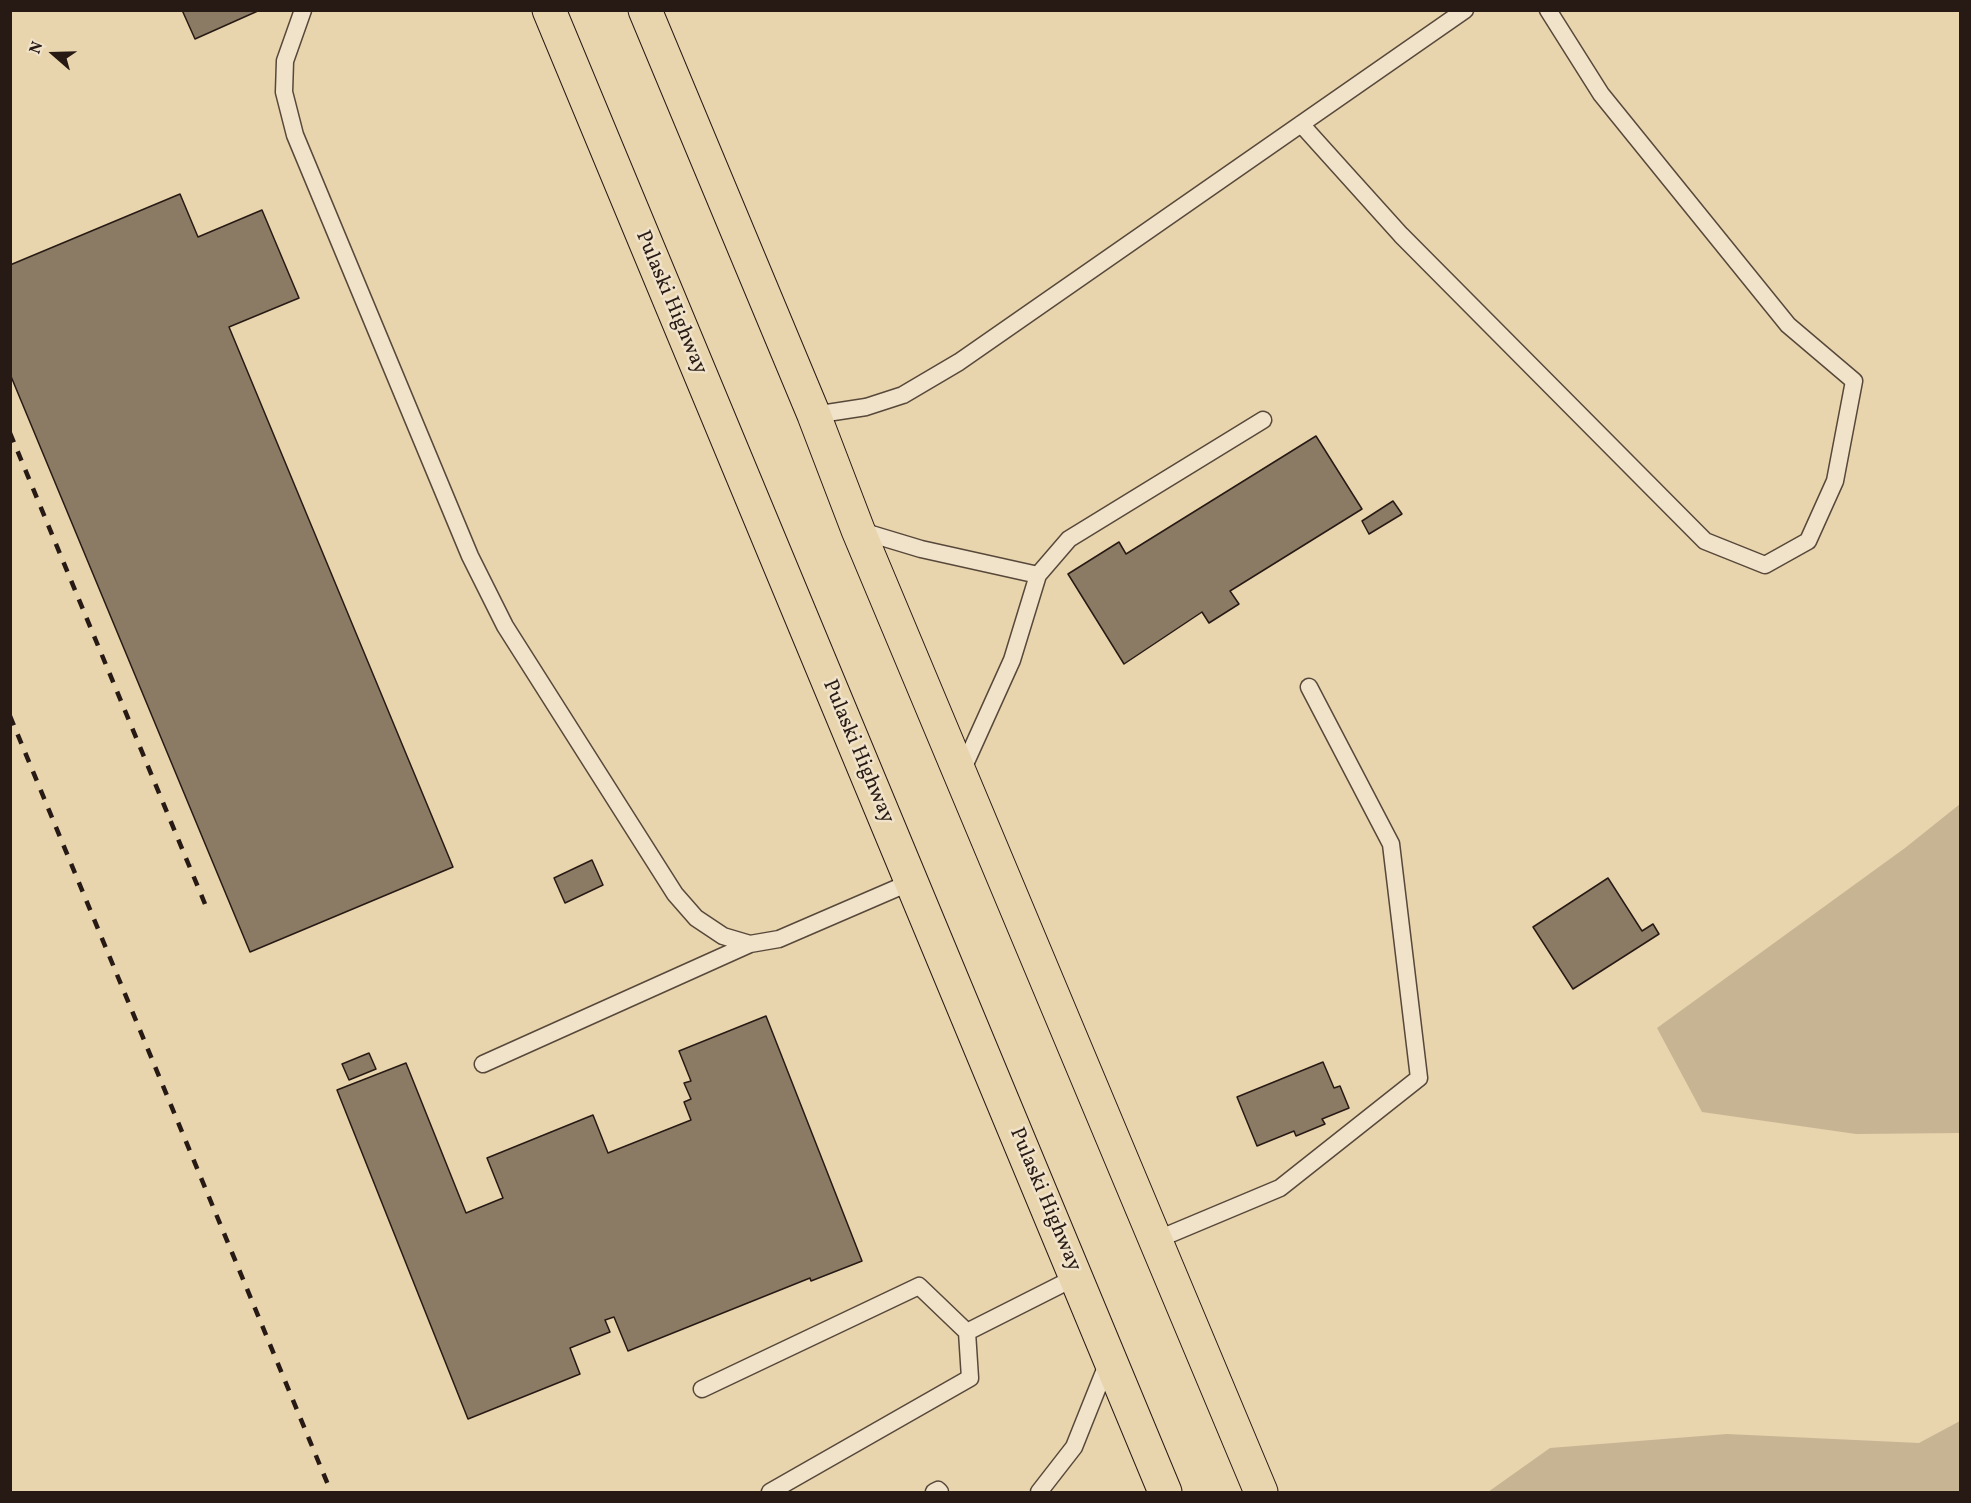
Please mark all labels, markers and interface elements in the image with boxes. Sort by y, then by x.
north arrow [24,24,84,84]
text: N [25,39,49,57]
street label: Pulaski Highway [628,227,712,379]
street label: Pulaski Highway [815,676,899,828]
street label: Pulaski Highway [1002,1124,1086,1276]

